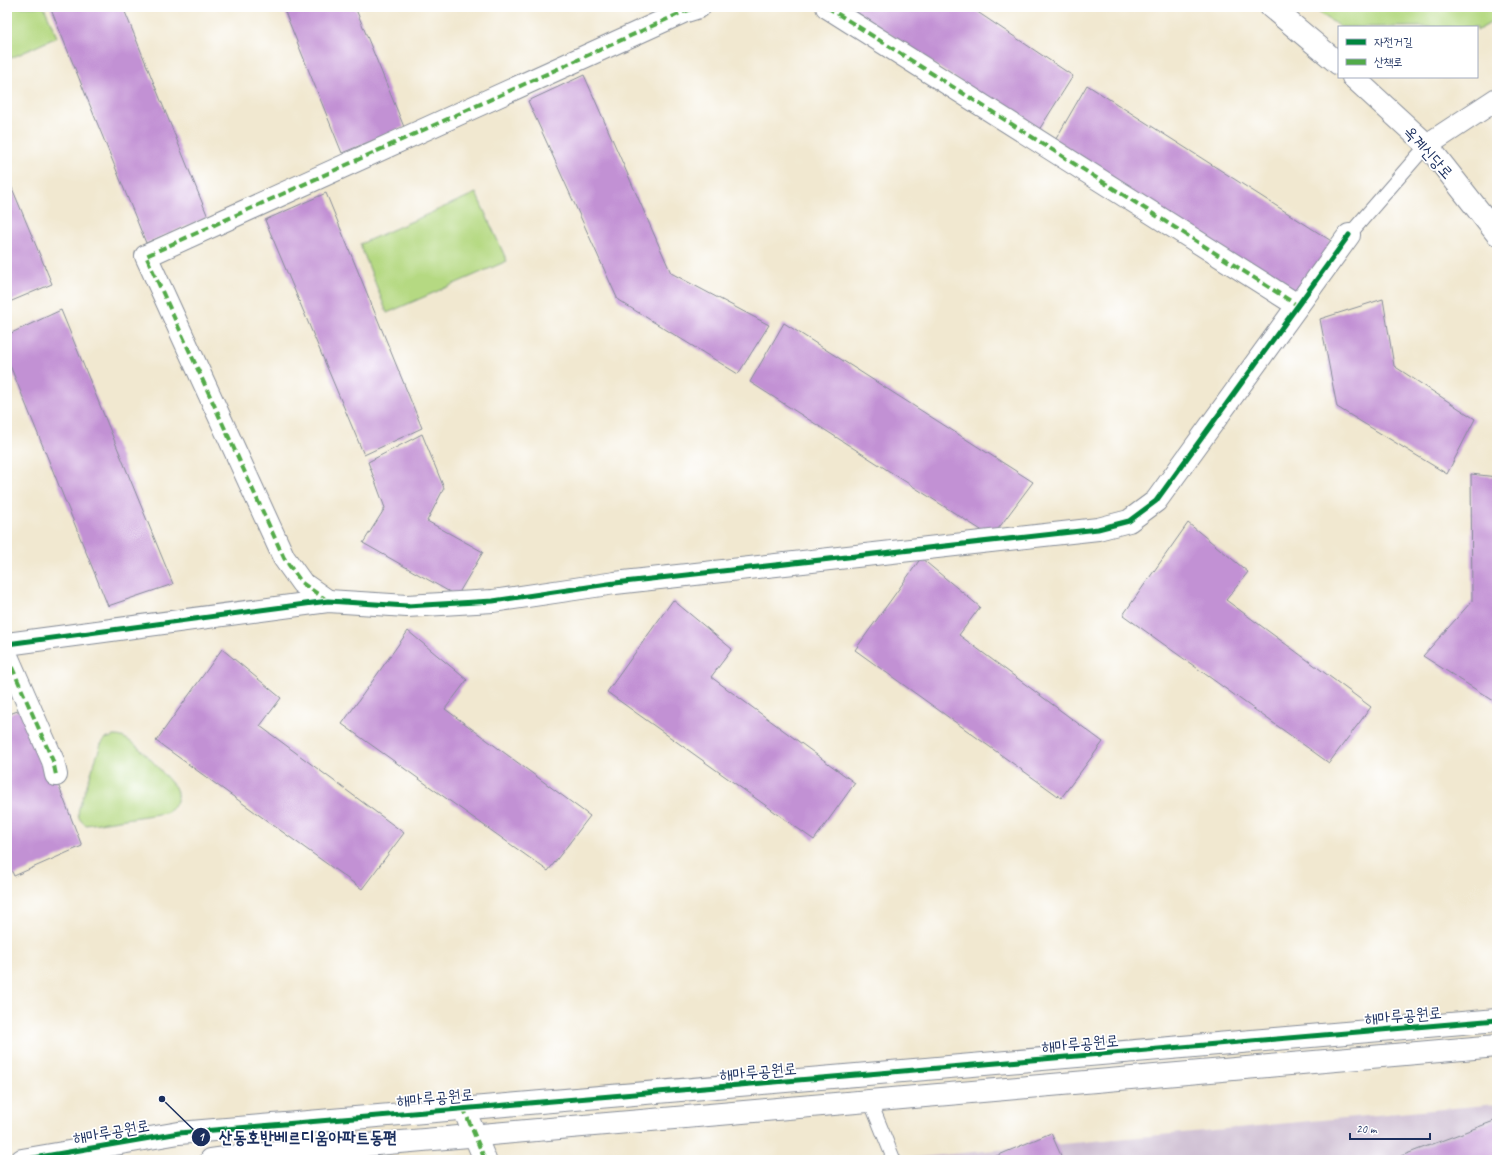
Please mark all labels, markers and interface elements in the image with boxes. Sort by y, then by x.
legend [1338,26,1478,78]
text: 자전거길 [1374,34,1413,50]
text: 산책로 [1374,54,1403,70]
street label: 옥계신당로 [1399,122,1457,183]
street label: 해마루공원로 [1364,1003,1442,1029]
street label: 해마루공원로 [1041,1031,1119,1057]
street label: 해마루공원로 [719,1059,797,1085]
street label: 해마루공원로 [396,1085,474,1111]
street label: 해마루공원로 [71,1115,151,1149]
scale bar [1350,1115,1430,1141]
text: 20 m [1356,1121,1378,1137]
callout: 산동호반베르디움아파트동편 [191,1122,404,1151]
text: 산동호반베르디움아파트동편 [218,1127,397,1148]
text: 1 [198,1129,205,1145]

